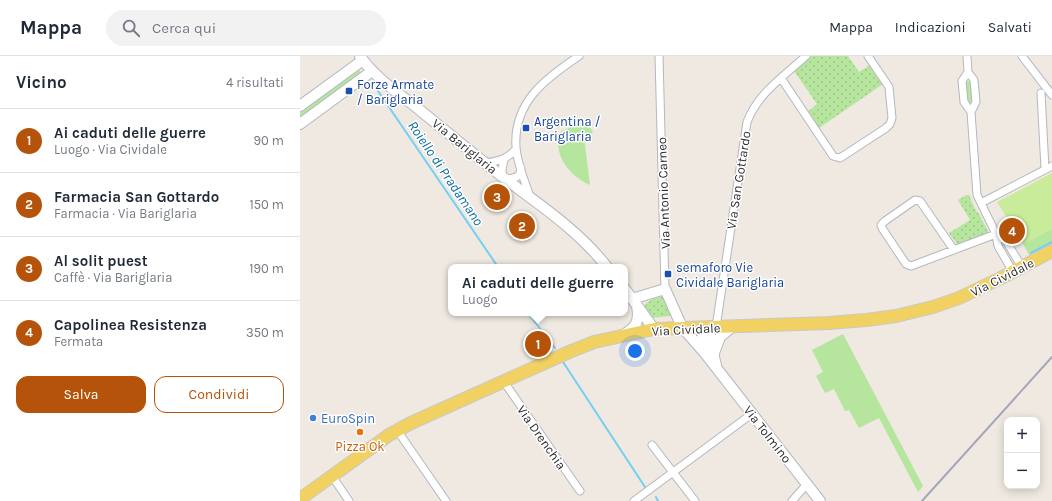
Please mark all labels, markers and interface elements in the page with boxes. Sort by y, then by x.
search box [106,10,386,46]
text: Mappa [20,17,82,39]
icon: search [120,17,142,39]
text: Cerca qui [152,19,216,37]
text: Mappa [829,19,873,36]
text: Indicazioni [895,19,966,36]
text: Salvati [988,19,1032,36]
text: Vicino [16,72,67,92]
text: 4 risultati [226,75,284,90]
place label: Forze Armate / Bariglaria [357,77,435,107]
marker: Forze Armate / Bariglaria [344,86,354,96]
place label: Argentina / Bariglaria [534,114,601,144]
street label: Via Bariglaria [429,116,500,177]
water label: Roiello di Pradamano [404,118,487,229]
marker: Argentina / Bariglaria [521,123,531,133]
text: Ai caduti delle guerre [54,124,206,142]
street label: Via San Gottardo [723,130,754,230]
text: 1 [27,133,31,148]
text: 90 m [253,133,284,148]
street label: Via Antonio Carneo [654,137,673,249]
text: Luogo · Via Cividale [54,142,167,157]
pin: 3 [484,182,510,212]
text: Farmacia San Gottardo [54,188,219,206]
text: 2 [25,197,33,212]
text: 150 m [249,197,284,212]
text: Farmacia · Via Bariglaria [54,206,197,221]
pin: 2 [509,211,535,241]
pin: 4 [999,216,1025,246]
text: Al solit puest [54,252,148,270]
street label: Via Cividale [968,255,1037,300]
place label: semaforo Vie Cividale Bariglaria [676,260,784,290]
text: 3 [25,261,33,276]
text: 190 m [249,261,284,276]
popup [448,264,628,316]
marker: semaforo Vie Cividale Bariglaria [663,269,673,279]
text: Caffè · Via Bariglaria [54,270,172,285]
text: Ai caduti delle guerre [462,274,614,292]
text: Luogo [462,292,498,307]
text: Capolinea Resistenza [54,316,207,334]
street label: Via Cividale [651,320,721,339]
text: 4 [25,325,33,340]
text: 350 m [246,325,284,340]
pin: 1 [525,329,551,359]
text: Fermata [54,334,103,349]
your location [625,341,645,361]
button: Salva [16,376,146,413]
button: Condividi [154,376,284,413]
street label: Via Drenchia [514,402,569,472]
street label: Via Tolmino [741,403,795,466]
place label: EuroSpin [321,411,375,426]
marker: EuroSpin [308,413,318,423]
map controls [1004,417,1040,489]
button: + [1004,417,1040,453]
marker: Pizza Ok [355,427,365,437]
place label: Pizza Ok [335,439,385,454]
button: − [1004,453,1040,489]

